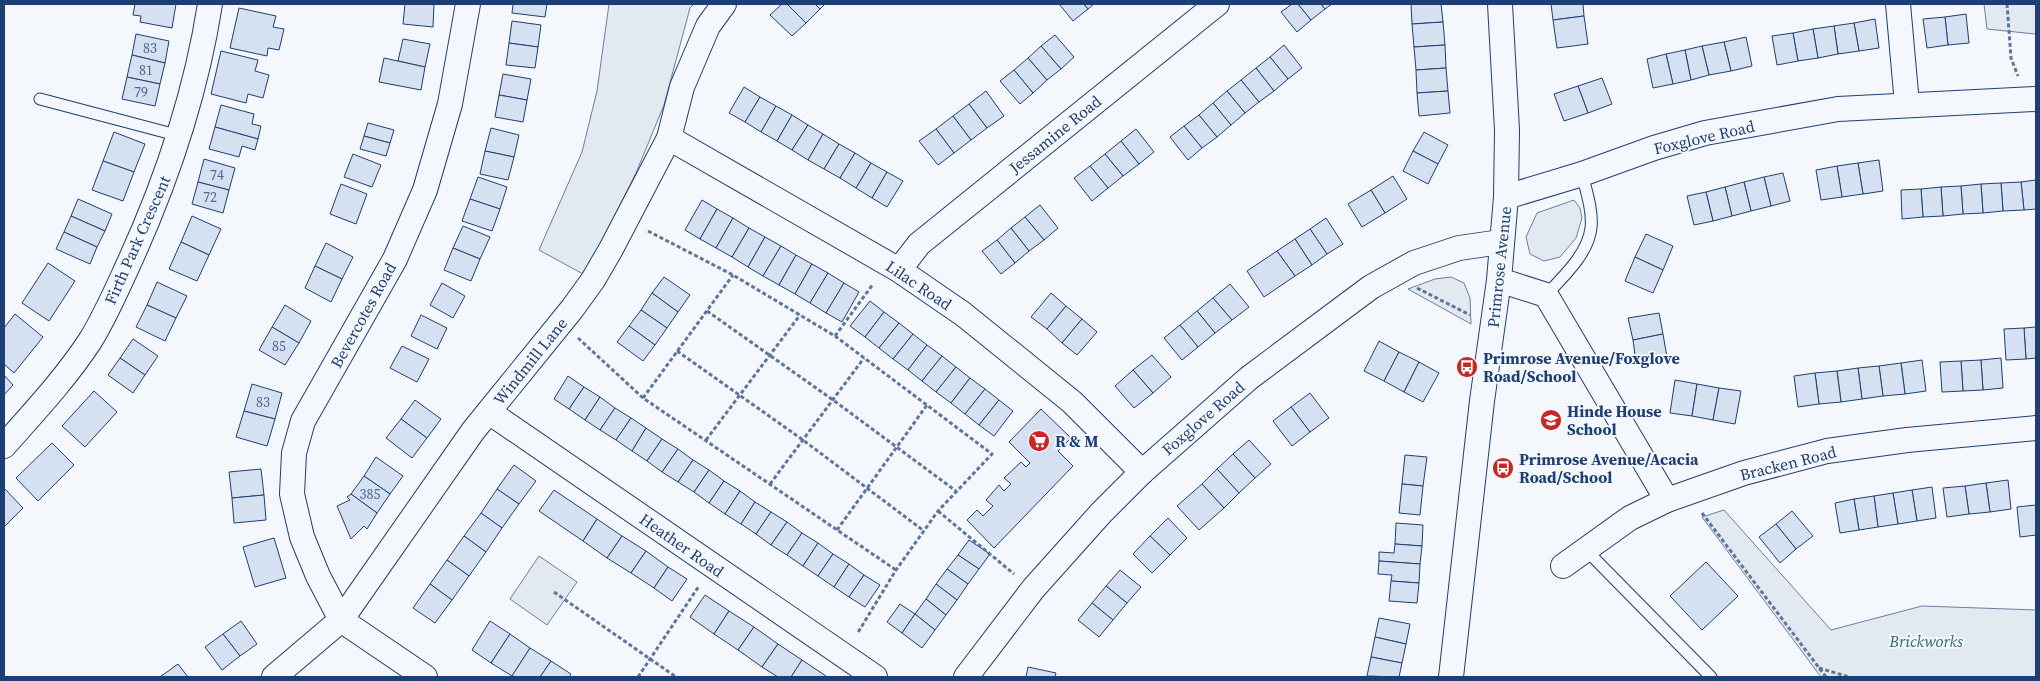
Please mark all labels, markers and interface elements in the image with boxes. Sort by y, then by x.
house number: 83 [143,38,157,58]
house number: 81 [139,60,153,80]
house number: 79 [134,82,148,102]
street label: Jessamine Road [1003,90,1106,179]
street label: Foxglove Road [1651,115,1757,159]
house number: 74 [210,165,224,185]
street label: Firth Park Crescent [99,171,176,308]
house number: 72 [203,187,217,207]
street label: Primrose Avenue [1482,205,1516,329]
street label: Lilac Road [882,255,956,315]
street label: Bevercotes Road [325,258,401,372]
street label: Windmill Lane [488,313,572,409]
house number: 85 [272,336,286,356]
place label: Primrose Avenue/Foxglove Road/School [1483,347,1680,387]
bus stop icon: Primrose Avenue/Foxglove Road/School [1455,355,1479,379]
street label: Foxglove Road [1157,376,1249,460]
house number: 83 [256,392,270,412]
place label: Hinde House School [1567,400,1662,440]
school or university icon: Hinde House School [1539,408,1563,432]
supermarket icon: R & M [1027,429,1051,453]
place label: R & M [1055,430,1099,452]
street label: Bracken Road [1737,440,1839,486]
place label: Primrose Avenue/Acacia Road/School [1519,448,1699,488]
bus stop icon: Primrose Avenue/Acacia Road/School [1491,456,1515,480]
house number: 385 [360,484,381,504]
street label: Heather Road [635,508,729,582]
park label: Brickworks [1888,630,1963,652]

